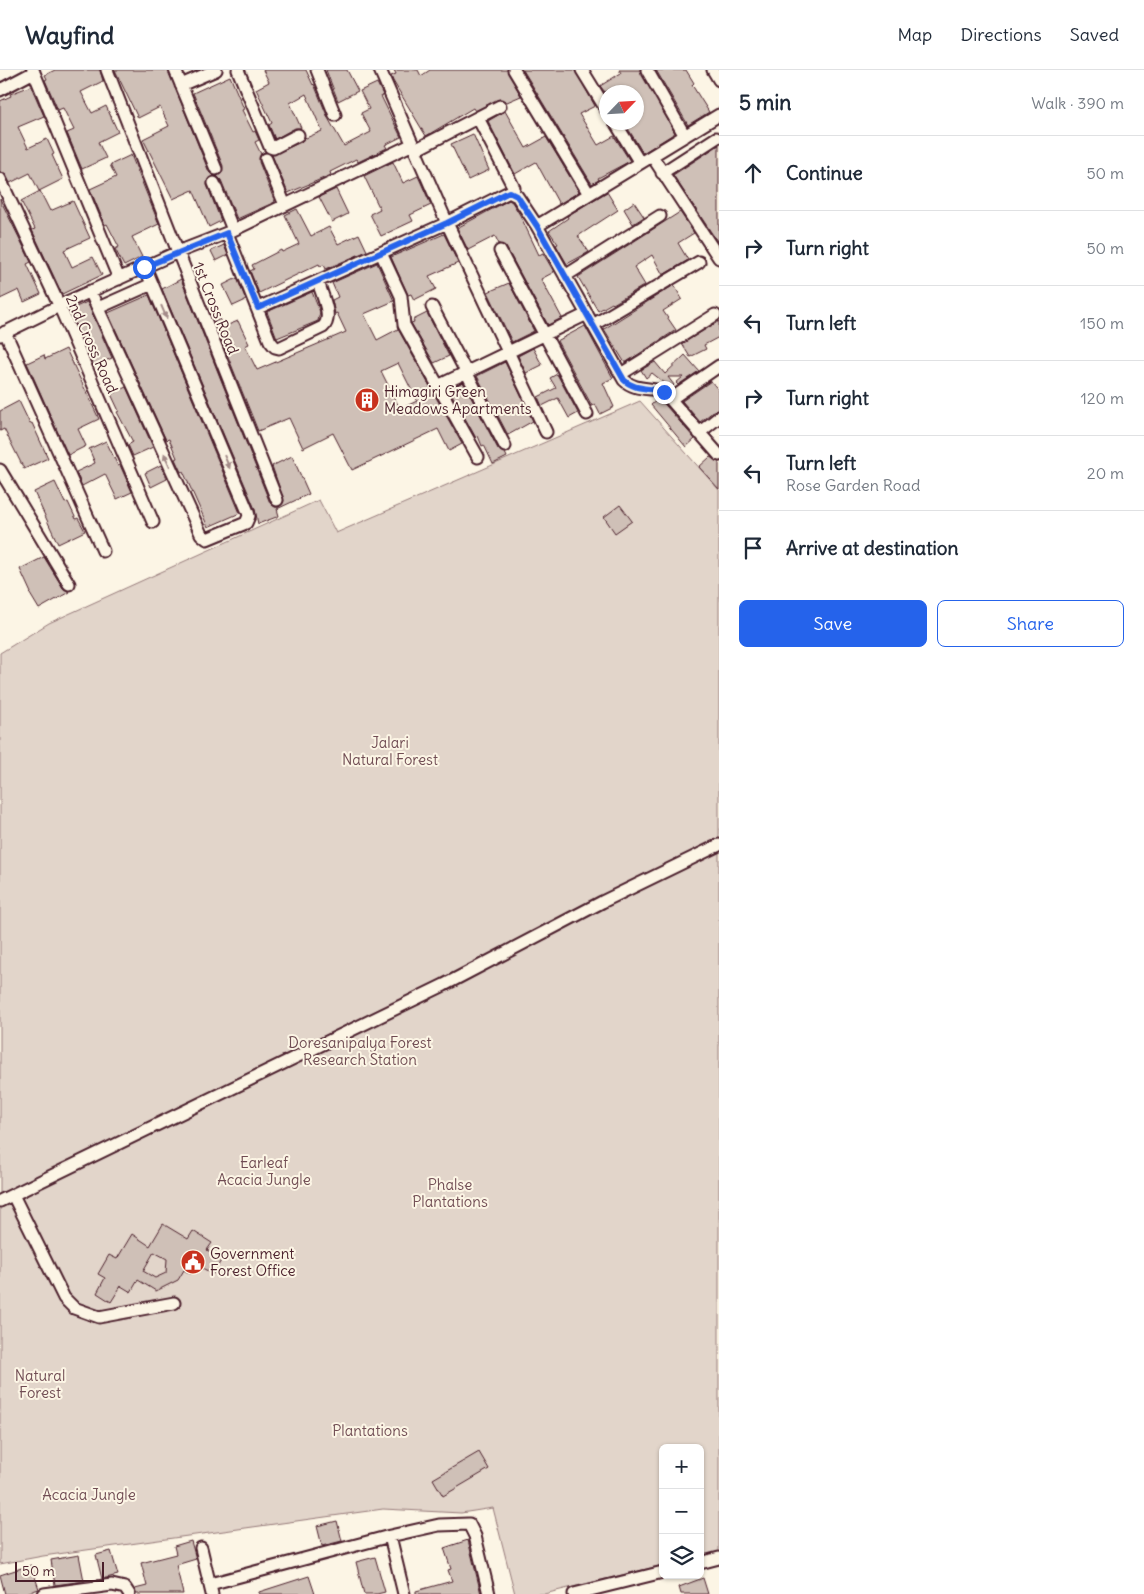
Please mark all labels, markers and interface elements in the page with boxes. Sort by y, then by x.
text: Wayfind [25,20,114,50]
text: Map [897,23,932,46]
text: Directions [960,23,1042,46]
text: Saved [1070,23,1119,46]
north arrow [599,85,644,130]
text: 5 min [739,89,791,116]
text: Walk · 390 m [1031,93,1124,113]
icon: ahead [739,159,767,187]
text: Continue [786,161,863,185]
text: 50 m [1086,163,1124,183]
icon: right [739,234,767,262]
text: Turn right [786,236,869,260]
text: 50 m [1086,238,1124,258]
route start [133,256,156,279]
street label: 1st Cross Road [189,259,243,357]
street label: 2nd Cross Road [62,292,122,396]
one-way arrow [160,305,168,319]
icon: left [739,309,767,337]
text: Turn left [786,311,856,335]
text: 150 m [1080,313,1124,333]
route end [653,381,676,404]
place label: Himagiri Green Meadows Apartments [384,382,532,418]
icon: right [739,384,767,412]
text: Turn right [786,386,869,410]
building icon: Himagiri Green Meadows Apartments [354,387,380,413]
text: 120 m [1081,388,1124,408]
text: Turn left [786,451,856,475]
one-way arrow [163,453,171,467]
one-way arrow [223,455,231,469]
icon: left [739,459,767,487]
text: 20 m [1087,463,1124,483]
text: Rose Garden Road [786,475,920,495]
icon: arrive [739,534,767,562]
text: Arrive at destination [786,536,959,560]
button: Save [739,600,927,647]
button: Share [937,600,1124,647]
park label: Jalari Natural Forest [342,733,438,769]
park label: Doresanipalya Forest Research Station [288,1033,432,1069]
park label: Earleaf Acacia Jungle [217,1153,311,1189]
park label: Phalse Plantations [412,1175,488,1211]
place label: Government Forest Office [210,1244,296,1280]
public building icon: Government Forest Office [180,1249,206,1275]
park label: Natural Forest [15,1366,65,1402]
park label: Plantations [332,1421,408,1440]
map controls [659,1444,704,1579]
button: + [659,1444,704,1489]
park label: Acacia Jungle [42,1485,136,1504]
button: − [659,1489,704,1534]
button: layers [659,1534,704,1579]
scale bar [15,1559,104,1582]
text: 50 m [22,1562,55,1580]

